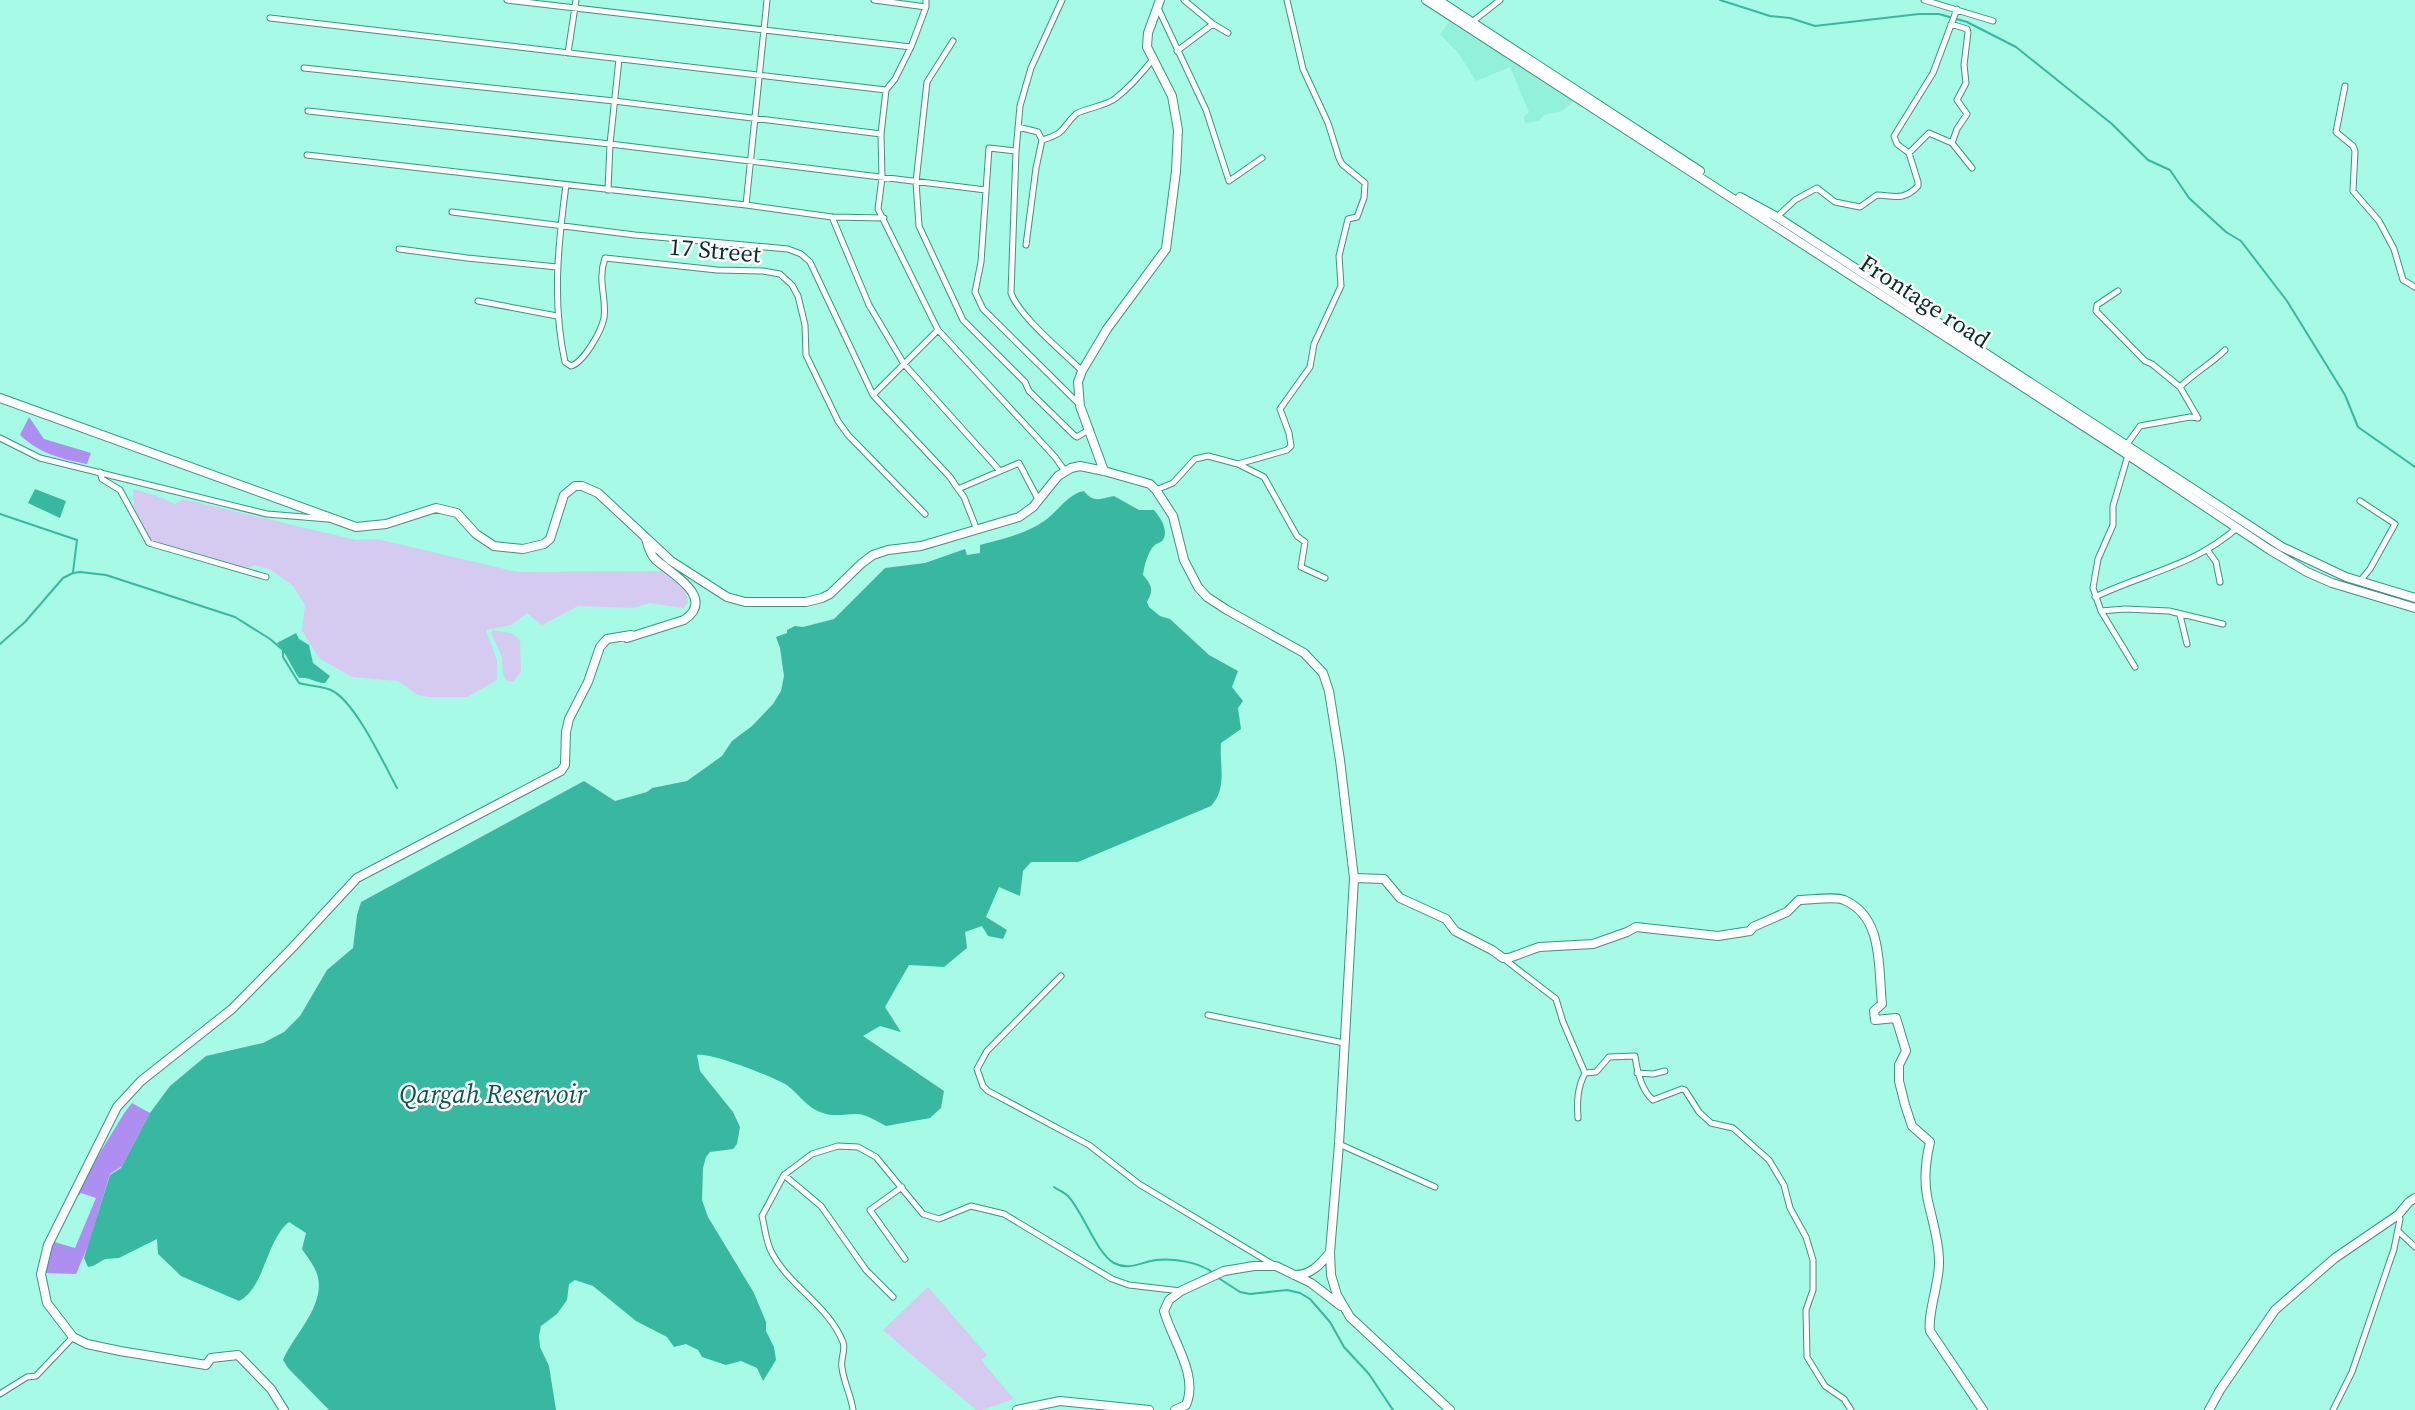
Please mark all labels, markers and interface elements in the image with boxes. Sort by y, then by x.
street label: 17 Street [668,230,762,270]
street label: Frontage road [1853,246,1997,356]
water label: Qargah Reservoir [399,1076,587,1112]

